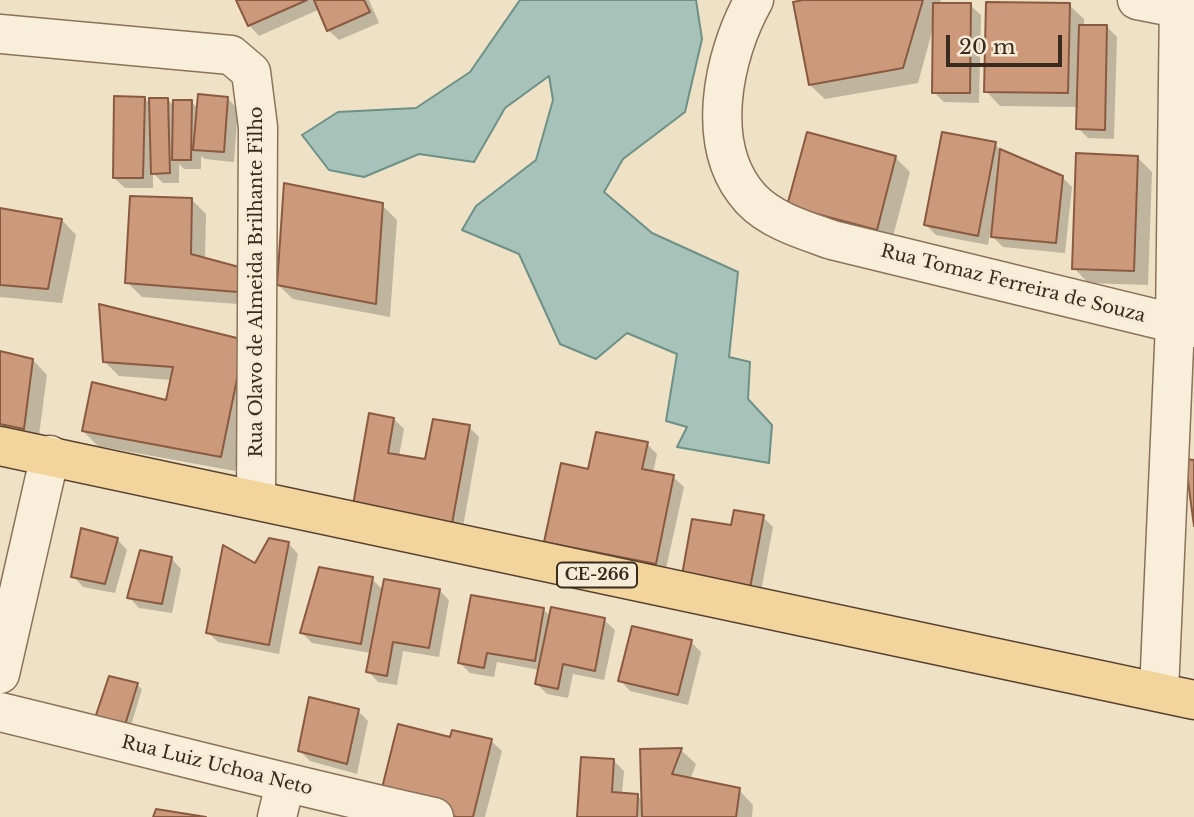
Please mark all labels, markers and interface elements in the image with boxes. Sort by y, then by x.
scale bar [949,21,1064,65]
text: 20 m [959,34,1016,60]
street label: Rua Olavo de Almeida Brilhante Filho [246,106,268,458]
street label: Rua Tomaz Ferreira de Souza [878,241,1148,327]
road number: CE-266 [557,562,637,588]
street label: Rua Luiz Uchoa Neto [119,732,315,800]

